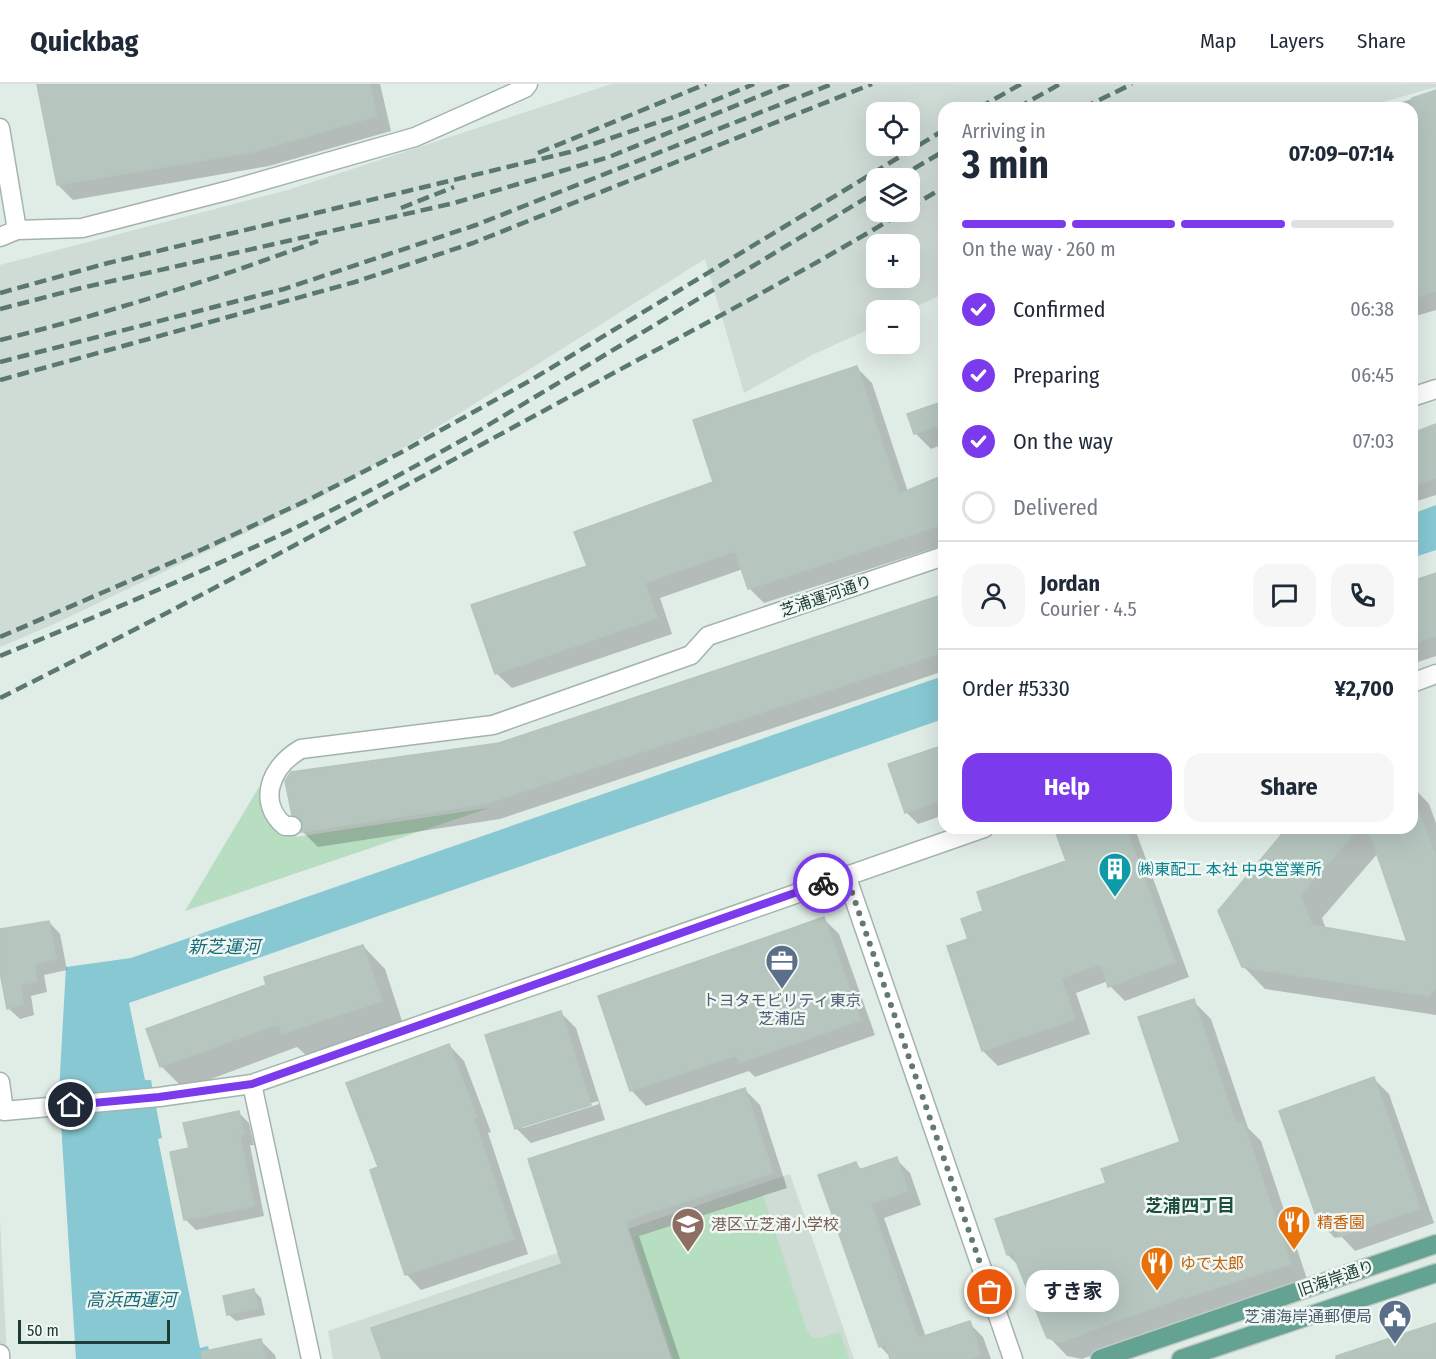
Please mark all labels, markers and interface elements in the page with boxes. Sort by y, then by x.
text: Quickbag [30,25,138,58]
text: Map [1200,28,1236,54]
text: Layers [1269,28,1324,54]
text: Share [1357,28,1406,54]
map controls [866,102,920,354]
button: locate [866,102,920,156]
text: Arriving in [962,119,1046,143]
text: 07:09–07:14 [1288,140,1394,167]
text: 3 min [962,142,1049,188]
button: layers [866,168,920,222]
button: + [866,234,920,288]
text: On the way · 260 m [962,237,1116,261]
icon: check [962,293,995,326]
text: Confirmed [1013,296,1106,323]
text: 06:38 [1350,297,1394,321]
button: − [866,300,920,354]
icon: check [962,359,995,392]
text: Preparing [1013,362,1099,389]
text: 06:45 [1351,363,1394,387]
icon: check [962,425,995,458]
text: On the way [1013,428,1113,455]
text: 07:03 [1352,429,1394,453]
text: Delivered [1013,494,1098,521]
button: person [962,564,1025,627]
button: chat [1253,564,1316,627]
button: phone [1331,564,1394,627]
text: Jordan [1040,570,1100,597]
street label: 芝浦運河通り [778,571,874,621]
text: Courier · 4.5 [1040,597,1137,621]
text: Order #5330 [962,675,1070,702]
text: ¥2,700 [1335,675,1394,702]
button: Help [962,753,1172,822]
button: Share [1184,753,1394,822]
building icon: ㈱東配工 本社 中央営業所 [1097,851,1133,898]
courier [793,853,853,913]
place label: ㈱東配工 本社 中央営業所 [1138,860,1322,879]
icon: bike [807,867,840,900]
water label: 新芝運河 [188,936,263,958]
office icon: トヨタモビリティ東京 芝浦店 [764,943,800,990]
place label: トヨタモビリティ東京 芝浦店 [702,991,862,1028]
pin [45,1079,96,1130]
icon: home [54,1088,87,1121]
district label: 芝浦四丁目 [1145,1195,1235,1217]
restaurant icon: 精香園 [1276,1204,1312,1251]
school or university icon: 港区立芝浦小学校 [670,1206,706,1253]
place label: 精香園 [1317,1213,1365,1232]
place label: 港区立芝浦小学校 [711,1215,839,1234]
restaurant icon: ゆで太郎 [1139,1245,1175,1292]
place label: ゆで太郎 [1180,1254,1244,1273]
street label: 旧海岸通り [1295,1256,1377,1300]
pin [964,1266,1015,1317]
callout: すき家 [1026,1271,1119,1313]
icon: bag [973,1275,1006,1308]
text: すき家 [1043,1279,1103,1303]
water label: 高浜西運河 [86,1289,179,1311]
public building icon: 芝浦海岸通郵便局 [1377,1298,1413,1345]
place label: 芝浦海岸通郵便局 [1244,1307,1372,1326]
scale bar [18,1317,170,1344]
text: 50 m [27,1321,59,1340]

